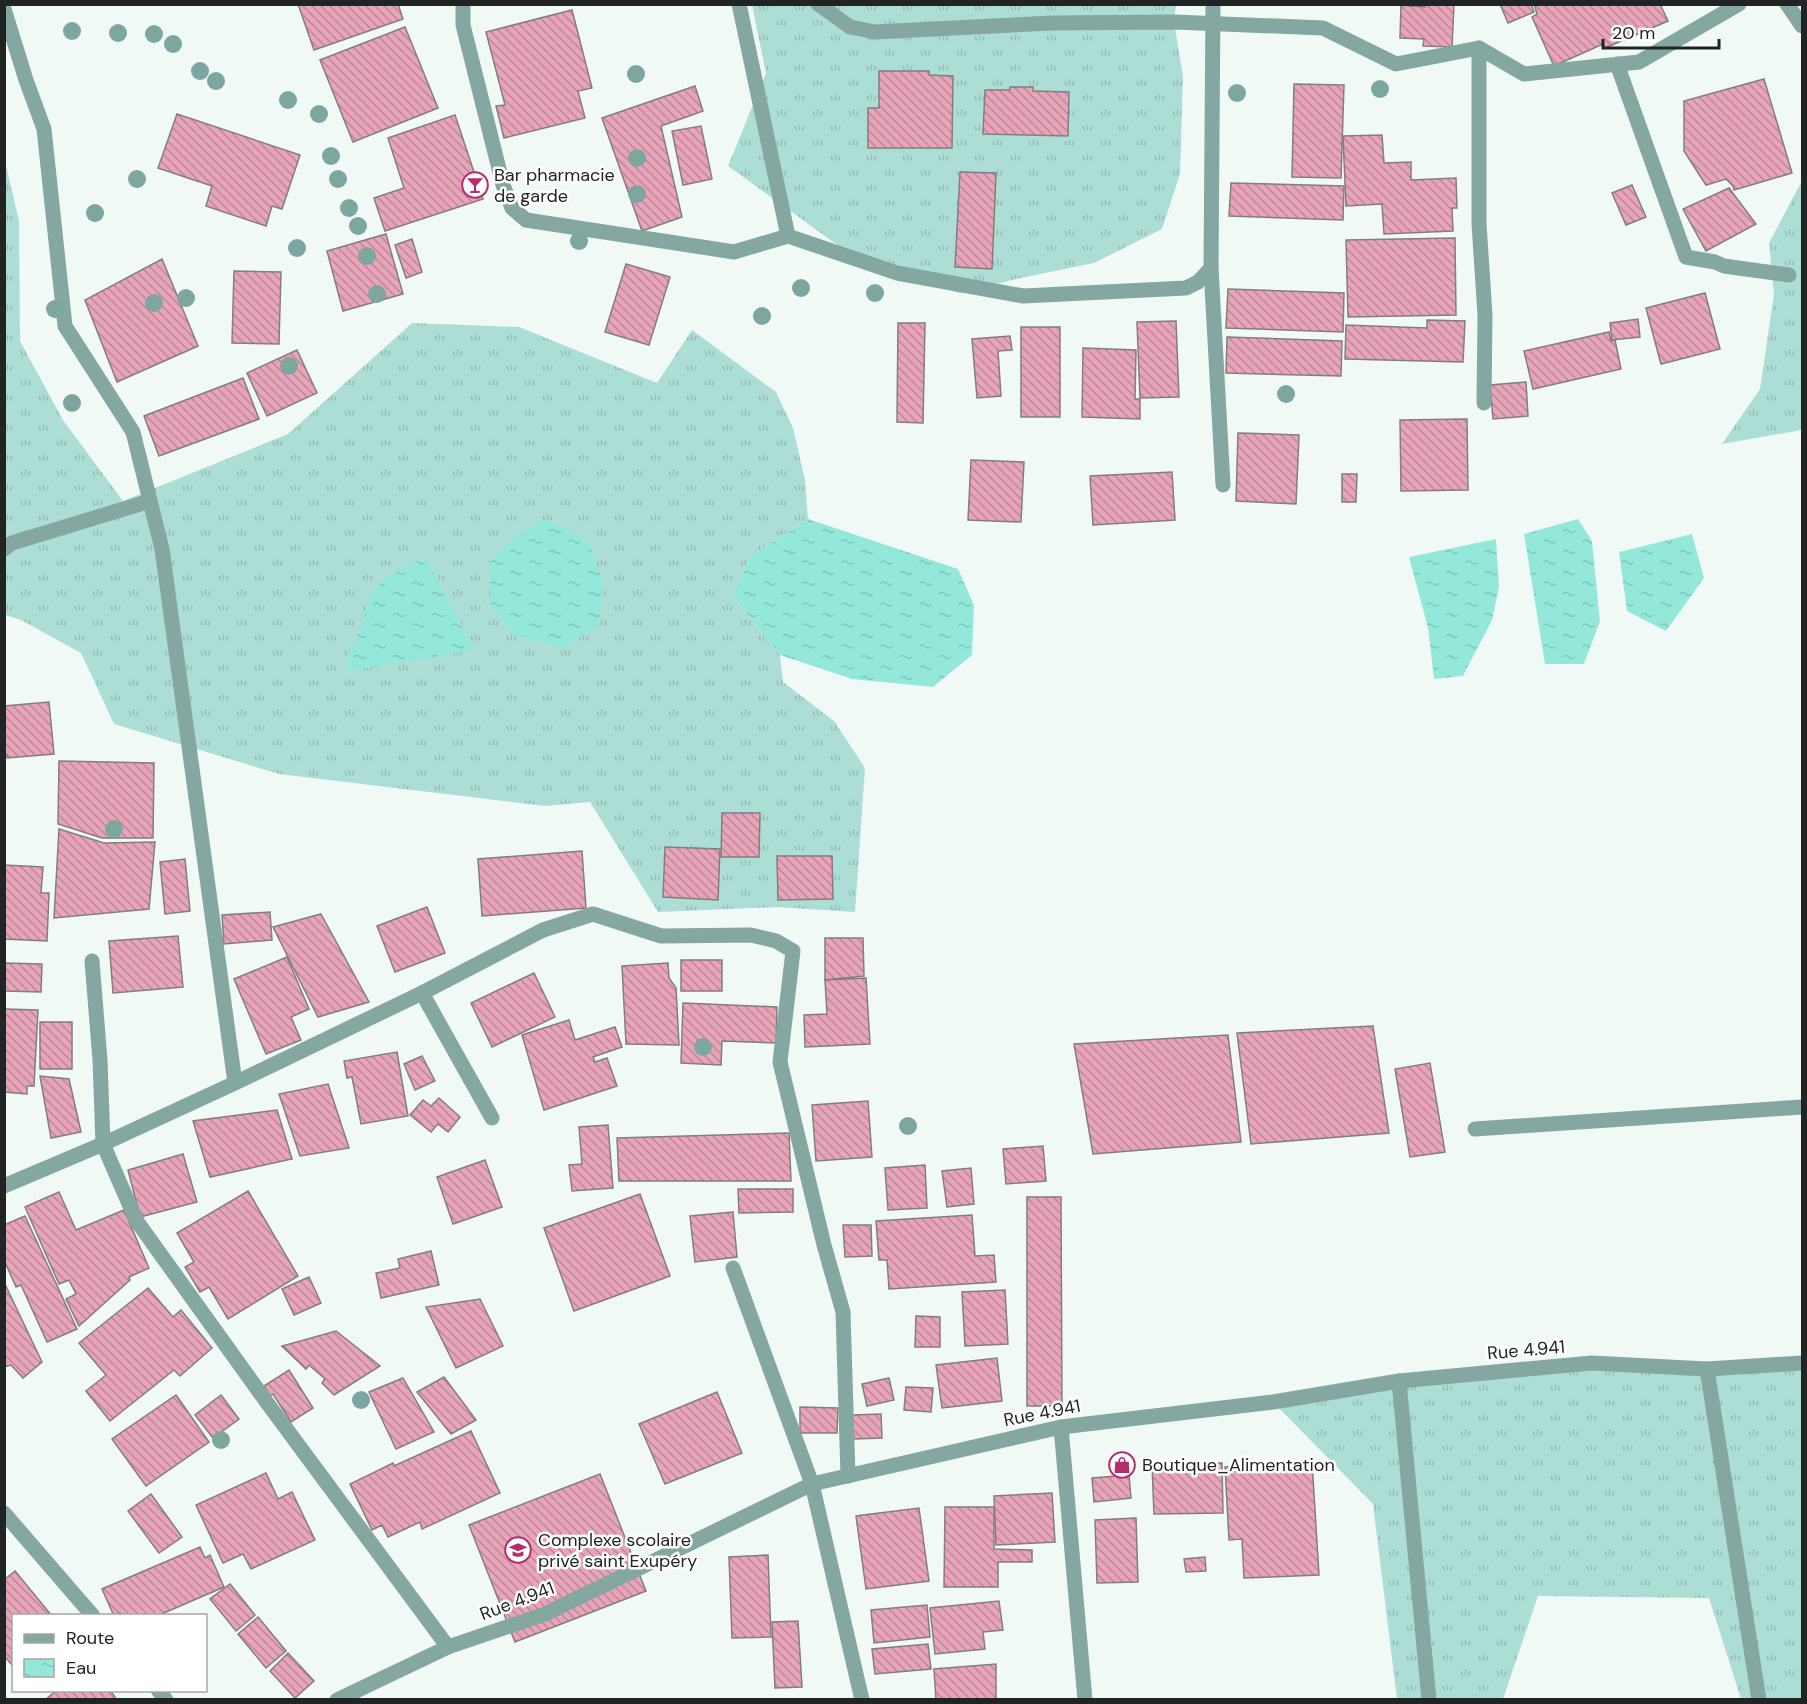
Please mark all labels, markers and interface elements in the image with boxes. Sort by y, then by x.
scale bar [1603,12,1718,50]
text: 20 m [1612,21,1655,45]
place label: Bar pharmacie de garde [494,163,615,208]
bar icon: Bar pharmacie de garde [460,170,490,200]
street label: Rue 4.941 [1486,1335,1566,1365]
street label: Rue 4.941 [1002,1394,1082,1432]
shop icon: Boutique_Alimentation [1107,1450,1137,1480]
place label: Boutique_Alimentation [1142,1453,1335,1477]
place label: Complexe scolaire privé saint Exupéry [538,1528,697,1573]
school or university icon: Complexe scolaire privé saint Exupéry [503,1535,533,1565]
street label: Rue 4.941 [476,1576,558,1626]
legend [12,1614,207,1692]
text: Route [66,1626,114,1650]
text: Eau [66,1656,96,1680]

